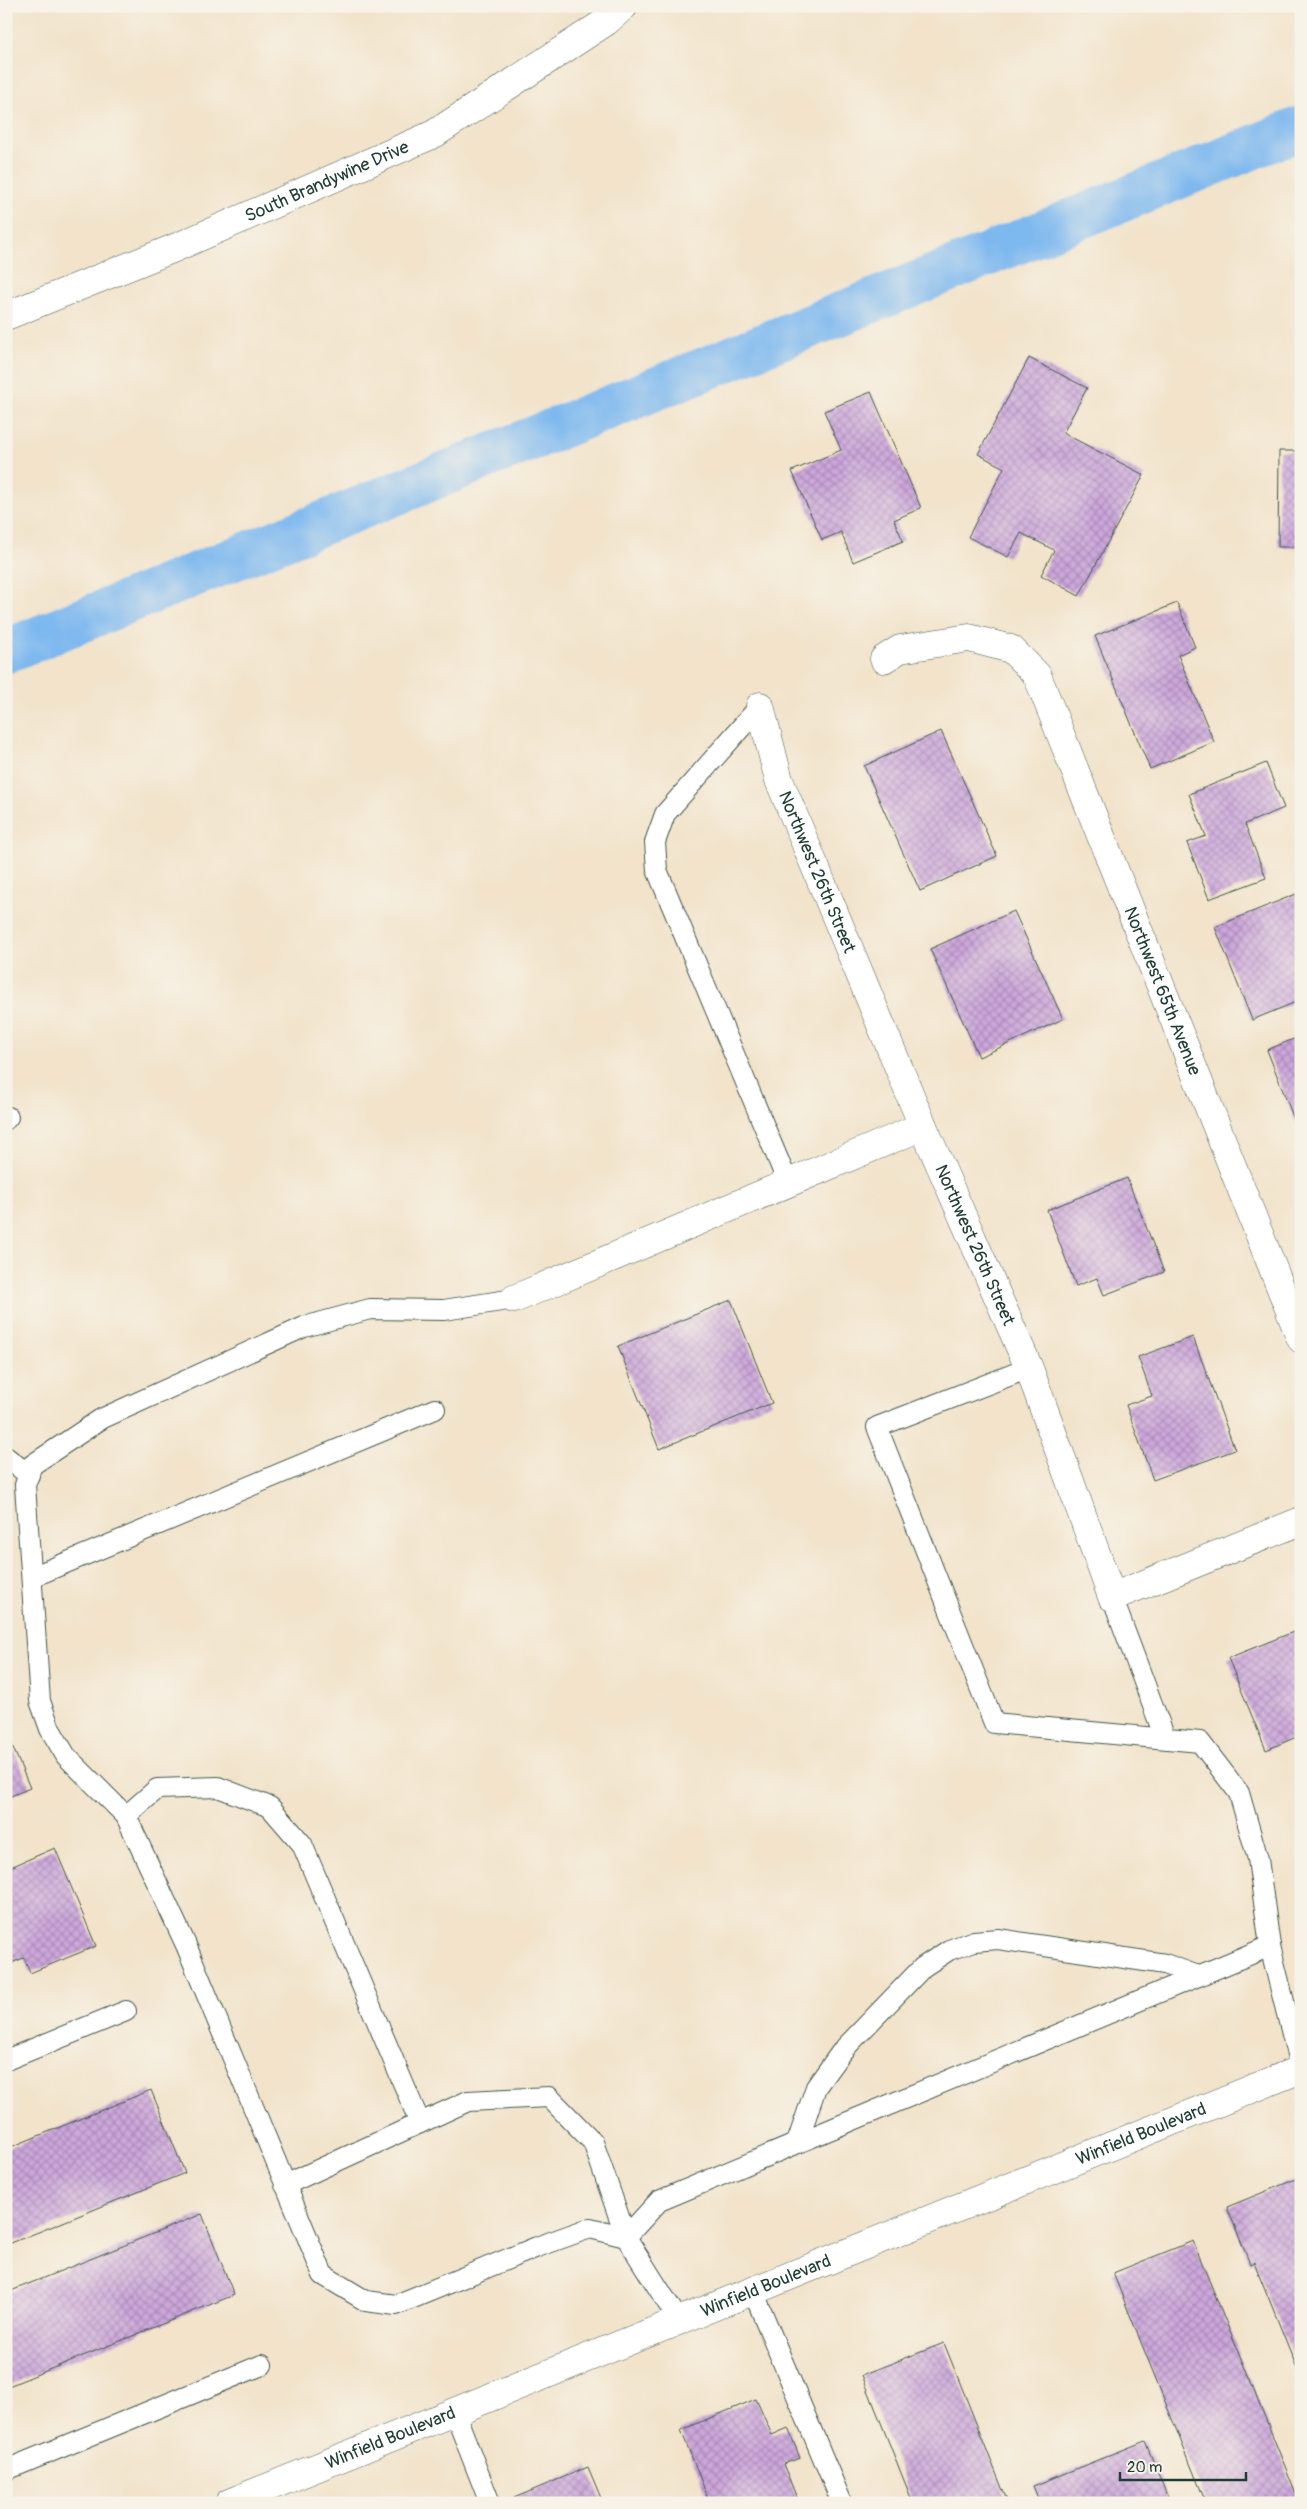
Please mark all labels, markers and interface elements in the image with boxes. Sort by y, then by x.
street label: South Brandywine Drive [241,135,412,227]
street label: Northwest 26th Street [773,788,861,957]
street label: Northwest 65th Avenue [1119,903,1207,1079]
street label: Northwest 26th Street [930,1161,1021,1330]
street label: Winfield Boulevard [1073,2097,1210,2170]
street label: Winfield Boulevard [697,2249,834,2322]
street label: Winfield Boulevard [322,2401,459,2474]
scale bar [1120,2449,1246,2481]
text: 20 m [1127,2458,1162,2477]

